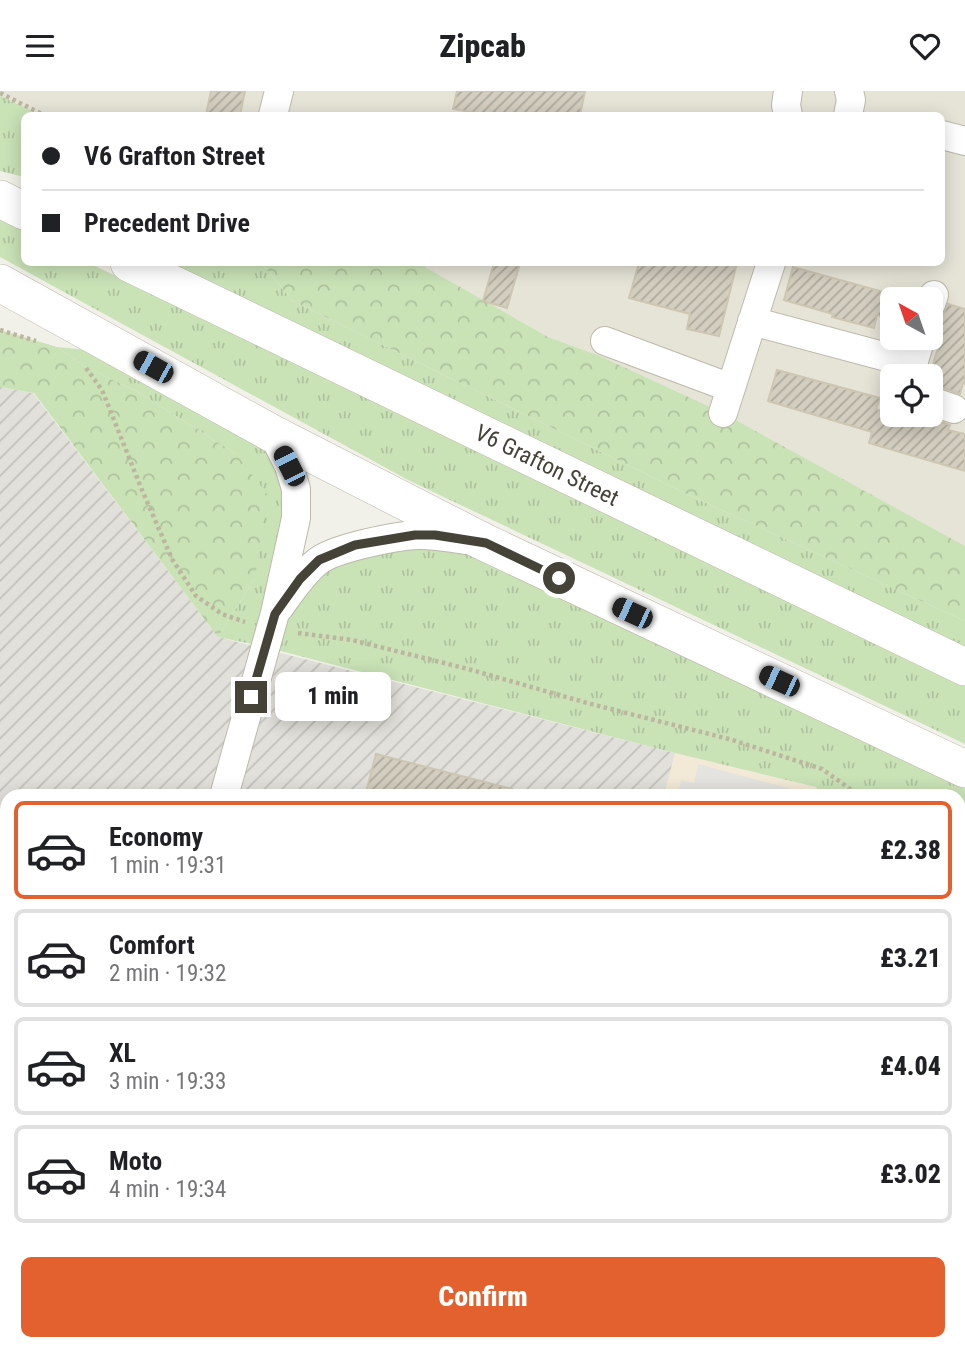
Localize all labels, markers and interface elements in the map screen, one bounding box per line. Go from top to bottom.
icon: menu [21,27,59,65]
text: Zipcab [439,27,526,65]
icon: heart [906,27,944,65]
text: V6 Grafton Street [84,141,265,171]
text: Precedent Drive [84,208,250,238]
north arrow [880,287,943,350]
map controls [880,287,943,427]
car [130,348,177,386]
button: locate [880,364,943,427]
street label: V6 Grafton Street [471,419,623,512]
car [271,443,308,489]
route start [543,562,575,594]
car [609,595,656,631]
car [756,663,803,699]
callout: 1 min [276,673,391,721]
route end [235,681,267,713]
text: 1 min [307,683,359,710]
icon: car [25,819,88,882]
text: Economy [109,822,203,852]
text: £2.38 [880,835,941,865]
text: 1 min · 19:31 [109,852,226,879]
icon: car [25,927,88,990]
text: Comfort [109,930,195,960]
text: £3.21 [880,943,941,973]
text: 2 min · 19:32 [109,960,226,987]
icon: car [25,1035,88,1098]
text: XL [109,1038,136,1068]
text: £4.04 [880,1051,941,1081]
text: 3 min · 19:33 [109,1068,226,1095]
icon: car [25,1143,88,1206]
text: Moto [109,1146,162,1176]
text: £3.02 [880,1159,941,1189]
text: 4 min · 19:34 [109,1176,226,1203]
button: Confirm [21,1257,945,1337]

